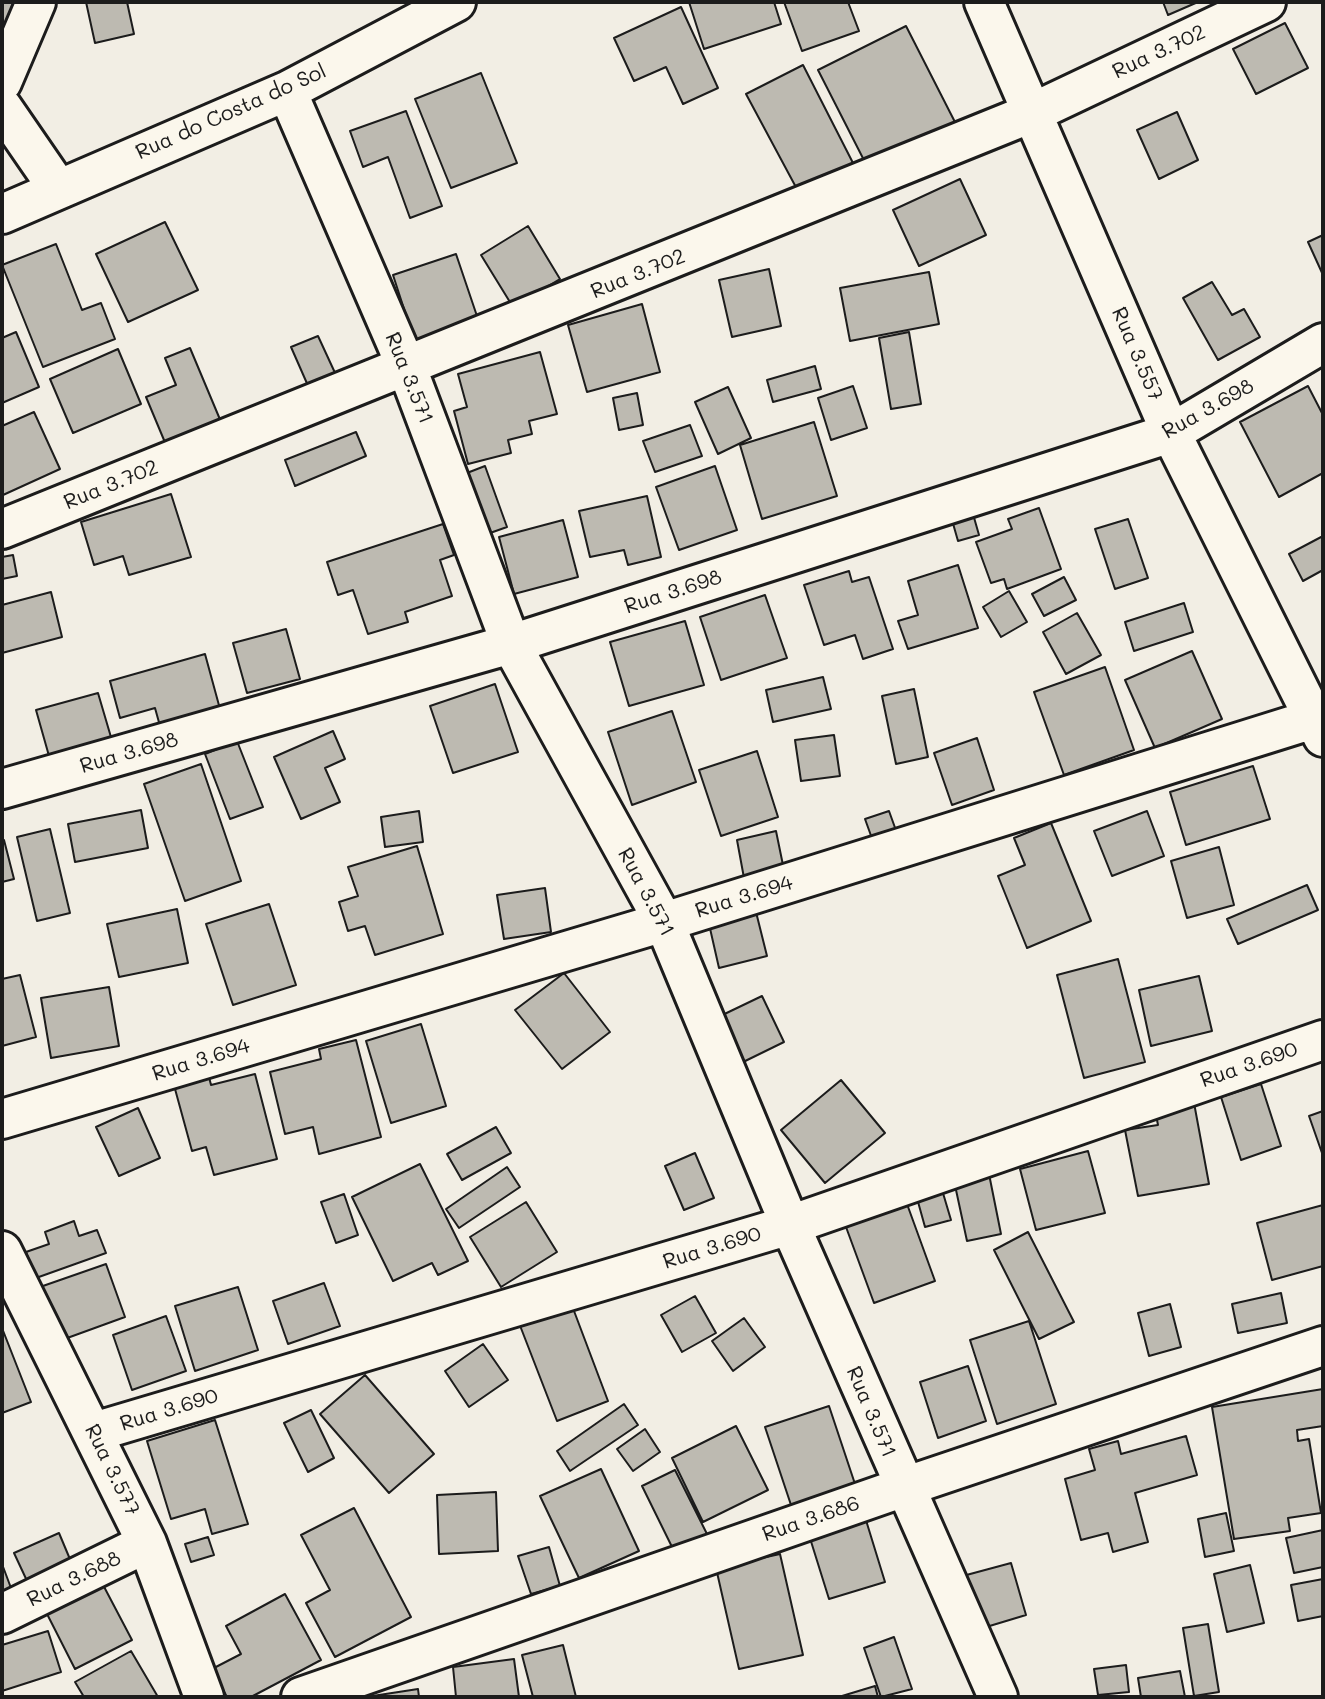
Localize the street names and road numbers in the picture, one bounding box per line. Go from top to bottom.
street label: Rua 3.702 [1109,20,1209,84]
street label: Rua do Costa do Sol [132,59,330,165]
street label: Rua 3.702 [587,244,689,304]
street label: Rua 3.557 [1106,303,1168,405]
street label: Rua 3.571 [379,329,439,427]
street label: Rua 3.698 [1158,373,1258,445]
street label: Rua 3.702 [60,455,162,515]
street label: Rua 3.698 [621,564,725,620]
street label: Rua 3.698 [77,727,181,779]
street label: Rua 3.571 [612,843,680,941]
street label: Rua 3.694 [692,870,796,924]
street label: Rua 3.694 [149,1033,253,1087]
street label: Rua 3.690 [1197,1037,1301,1093]
street label: Rua 3.690 [660,1221,764,1275]
street label: Rua 3.571 [841,1363,901,1461]
street label: Rua 3.690 [117,1383,221,1437]
street label: Rua 3.577 [79,1420,145,1520]
street label: Rua 3.686 [759,1491,863,1547]
street label: Rua 3.688 [23,1545,125,1613]

